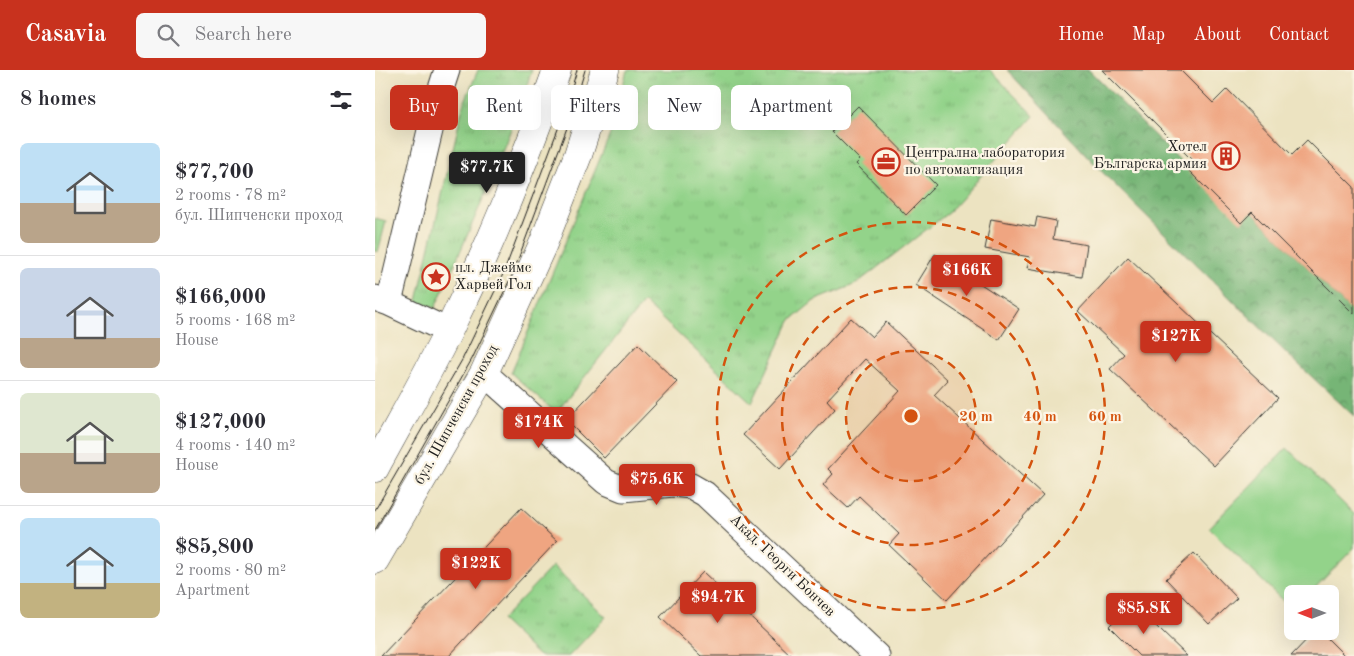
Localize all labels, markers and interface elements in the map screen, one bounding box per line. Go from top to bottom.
search box [136,13,486,58]
icon: search [154,21,182,49]
text: Casavia [25,23,106,47]
text: Search here [194,26,292,45]
text: Home [1058,26,1104,44]
text: Map [1132,26,1165,44]
text: About [1193,26,1241,44]
text: Contact [1269,26,1329,44]
chip: Buy [390,85,458,130]
chip: Rent [468,85,541,130]
chip: Filters [551,85,638,130]
chip: New [648,85,721,130]
chip: Apartment [731,85,851,130]
icon: filters [327,86,355,114]
text: 8 homes [20,89,96,110]
place label: Хотел Българска армия [1093,140,1207,172]
building icon: Хотел Българска армия [1211,141,1241,171]
place label: Централна лаборатория по автоматизация [905,146,1065,178]
office icon: Централна лаборатория по автоматизация [871,147,901,177]
pin: $77.7K [446,152,528,194]
text: $77.7K [460,160,514,176]
text: $77,700 [175,162,254,183]
icon: home [60,163,120,223]
text: 2 rooms · 78 m² [175,188,286,204]
text: бул. Шипченски проход [175,208,343,224]
pin: $166K [932,254,1002,297]
place label: пл. Джеймс Харвей Гол [455,261,532,293]
place icon: пл. Джеймс Харвей Гол [421,262,451,292]
text: $166K [942,263,992,279]
text: $166,000 [175,287,266,308]
icon: home [60,288,120,348]
text: 5 rooms · 168 m² [175,313,295,329]
pin: $127K [1141,320,1211,363]
text: $127K [1151,329,1201,345]
text: House [175,333,218,349]
street label: бул. Шипченски проход [412,342,502,487]
pin: $174K [504,406,574,449]
centre of rings [902,407,920,425]
text: 20 m [959,410,993,425]
text: 40 m [1023,410,1057,425]
text: 60 m [1088,410,1122,425]
text: $127,000 [175,412,266,433]
icon: home [60,413,120,473]
text: $174K [514,415,564,431]
text: 4 rooms · 140 m² [175,438,295,454]
text: House [175,458,218,474]
pin: $75.6K [616,464,698,506]
text: $75.6K [630,472,684,488]
street label: Акад. Георги Бончев [727,512,837,620]
text: $85,800 [175,537,254,558]
icon: home [60,538,120,598]
pin: $122K [441,548,511,590]
text: $122K [451,556,501,572]
text: 2 rooms · 80 m² [175,563,286,579]
pin: $94.7K [677,582,759,624]
text: Apartment [175,583,250,599]
north arrow [1284,585,1339,640]
map controls [1284,585,1339,640]
text: $94.7K [691,590,745,606]
pin: $85.8K [1103,592,1185,635]
text: $85.8K [1117,601,1171,617]

